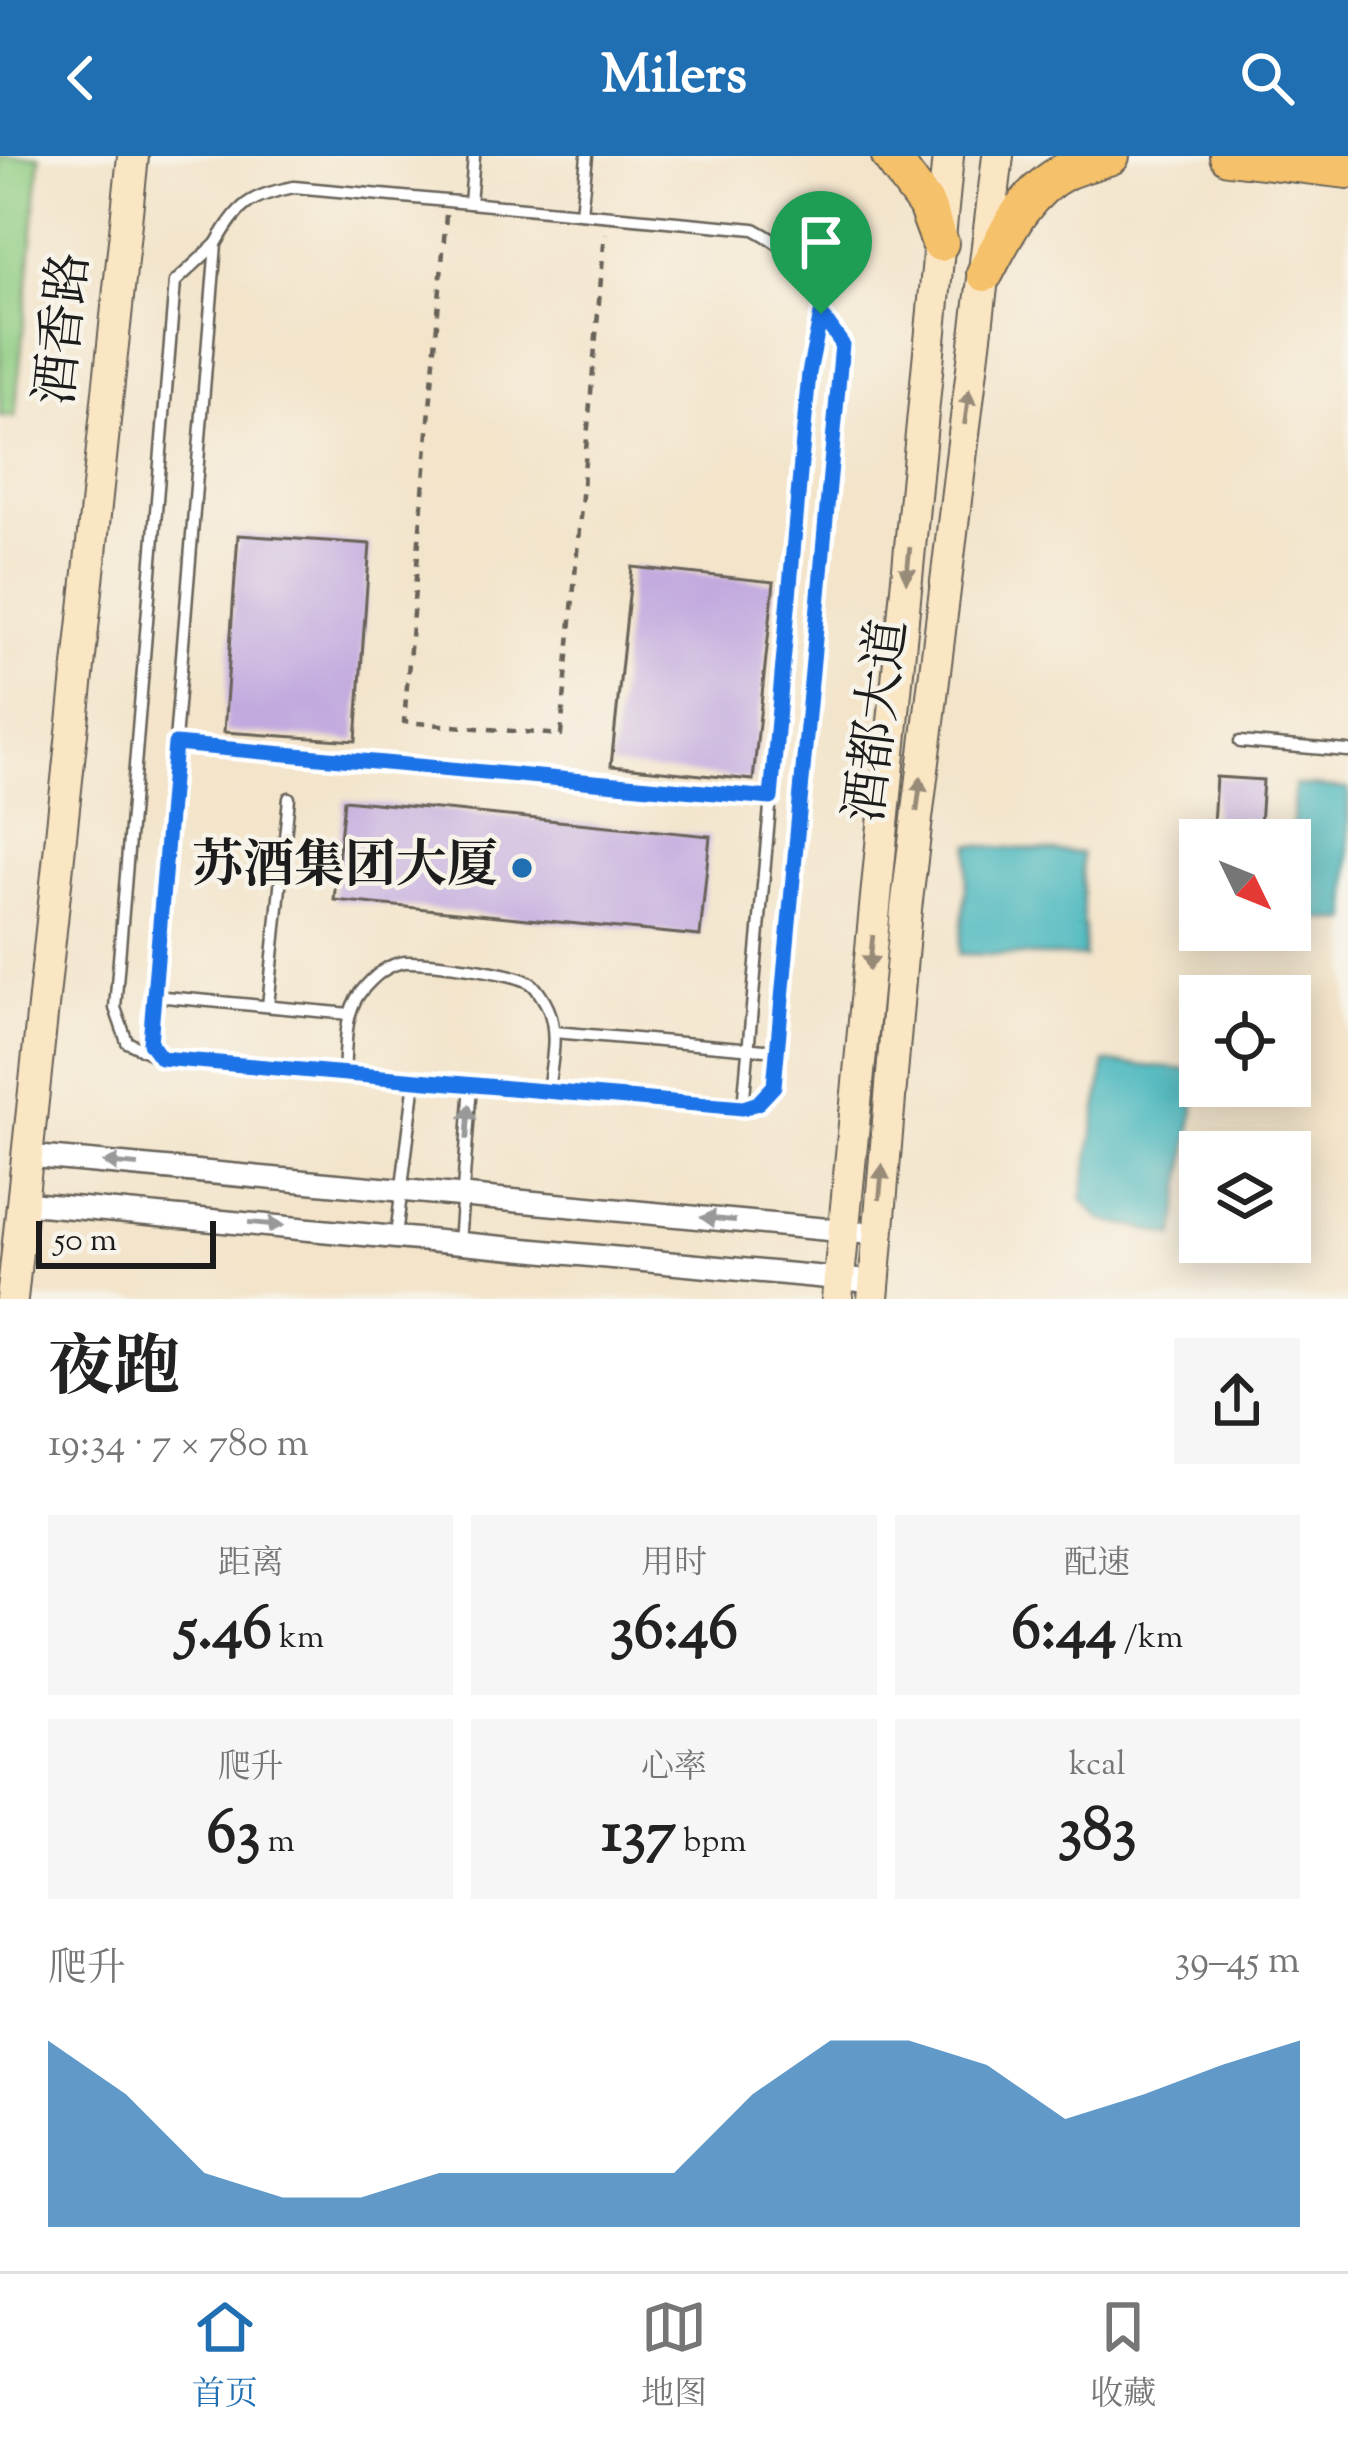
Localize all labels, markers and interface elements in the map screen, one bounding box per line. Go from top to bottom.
text: Milers [601,39,747,117]
icon: back [48,45,114,111]
icon: search [1234,45,1300,111]
pin [770,191,872,314]
icon: arrive [788,209,854,275]
street label: 酒香路 [22,249,110,409]
one-way arrow [958,388,977,425]
one-way arrow [898,547,917,584]
street label: 酒都大道 [831,615,929,827]
one-way arrow [910,775,929,812]
north arrow [1179,819,1311,951]
map controls [1179,819,1311,1263]
place label: 苏酒集团大厦 [192,832,498,905]
marker: 苏酒集团大厦 [509,855,535,881]
one-way arrow [861,935,880,972]
button: locate [1179,975,1311,1107]
one-way arrow [458,1103,477,1140]
button: layers [1179,1131,1311,1263]
one-way arrow [102,1154,139,1173]
one-way arrow [872,1163,891,1200]
one-way arrow [699,1209,737,1228]
scale bar [36,1215,216,1268]
one-way arrow [248,1215,285,1234]
text: 50 m [54,1218,117,1266]
text: 夜跑 [48,1325,180,1420]
button: share [1174,1338,1300,1464]
text: 19:34 · 7 × 780 m [48,1418,309,1474]
text: 距离 [218,1541,284,1589]
text: 用时 [641,1541,707,1589]
text: 配速 [1064,1541,1130,1589]
text: 5.46 [177,1589,272,1676]
text: 36:46 [610,1589,738,1676]
text: 6:44 [1011,1589,1117,1676]
text: km [272,1615,324,1663]
text: /km [1117,1615,1183,1663]
text: kcal [1069,1742,1126,1790]
text: 爬升 [218,1745,284,1793]
text: 心率 [641,1745,707,1793]
text: 383 [1058,1790,1137,1877]
text: 63 [206,1793,261,1880]
text: 137 [601,1793,676,1880]
text: m [261,1819,295,1867]
text: bpm [676,1819,747,1867]
text: 39–45 m [1174,1935,1300,1991]
text: 爬升 [48,1943,126,1999]
tab: 首页 [192,2294,258,2420]
tab: 地图 [641,2294,707,2420]
tab: 收藏 [1090,2294,1156,2420]

